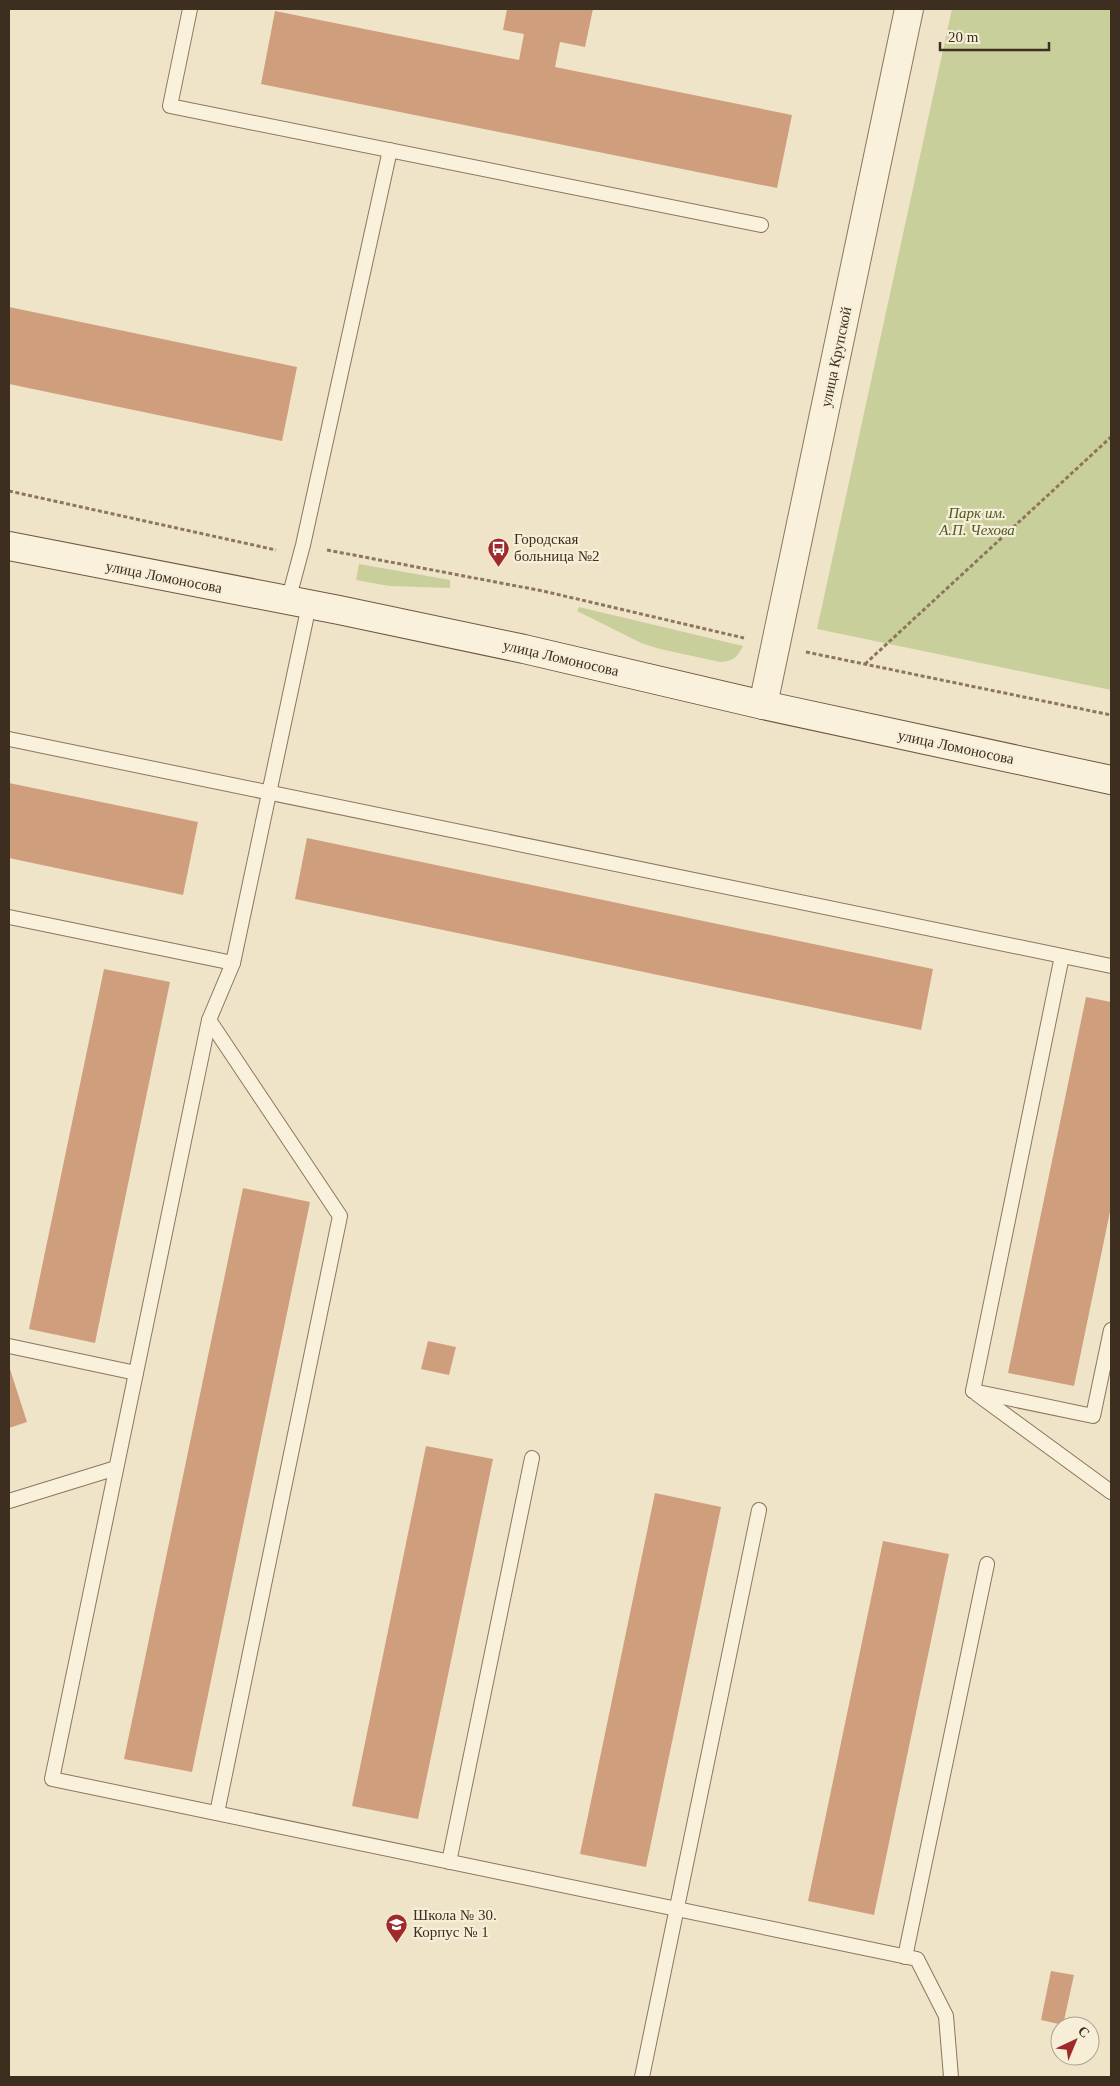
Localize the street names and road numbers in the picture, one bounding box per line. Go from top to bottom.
street label: улица Крупской [818,305,854,409]
street label: улица Ломоносова [104,558,224,596]
street label: улица Ломоносова [502,637,621,679]
street label: улица Ломоносова [896,727,1016,767]

